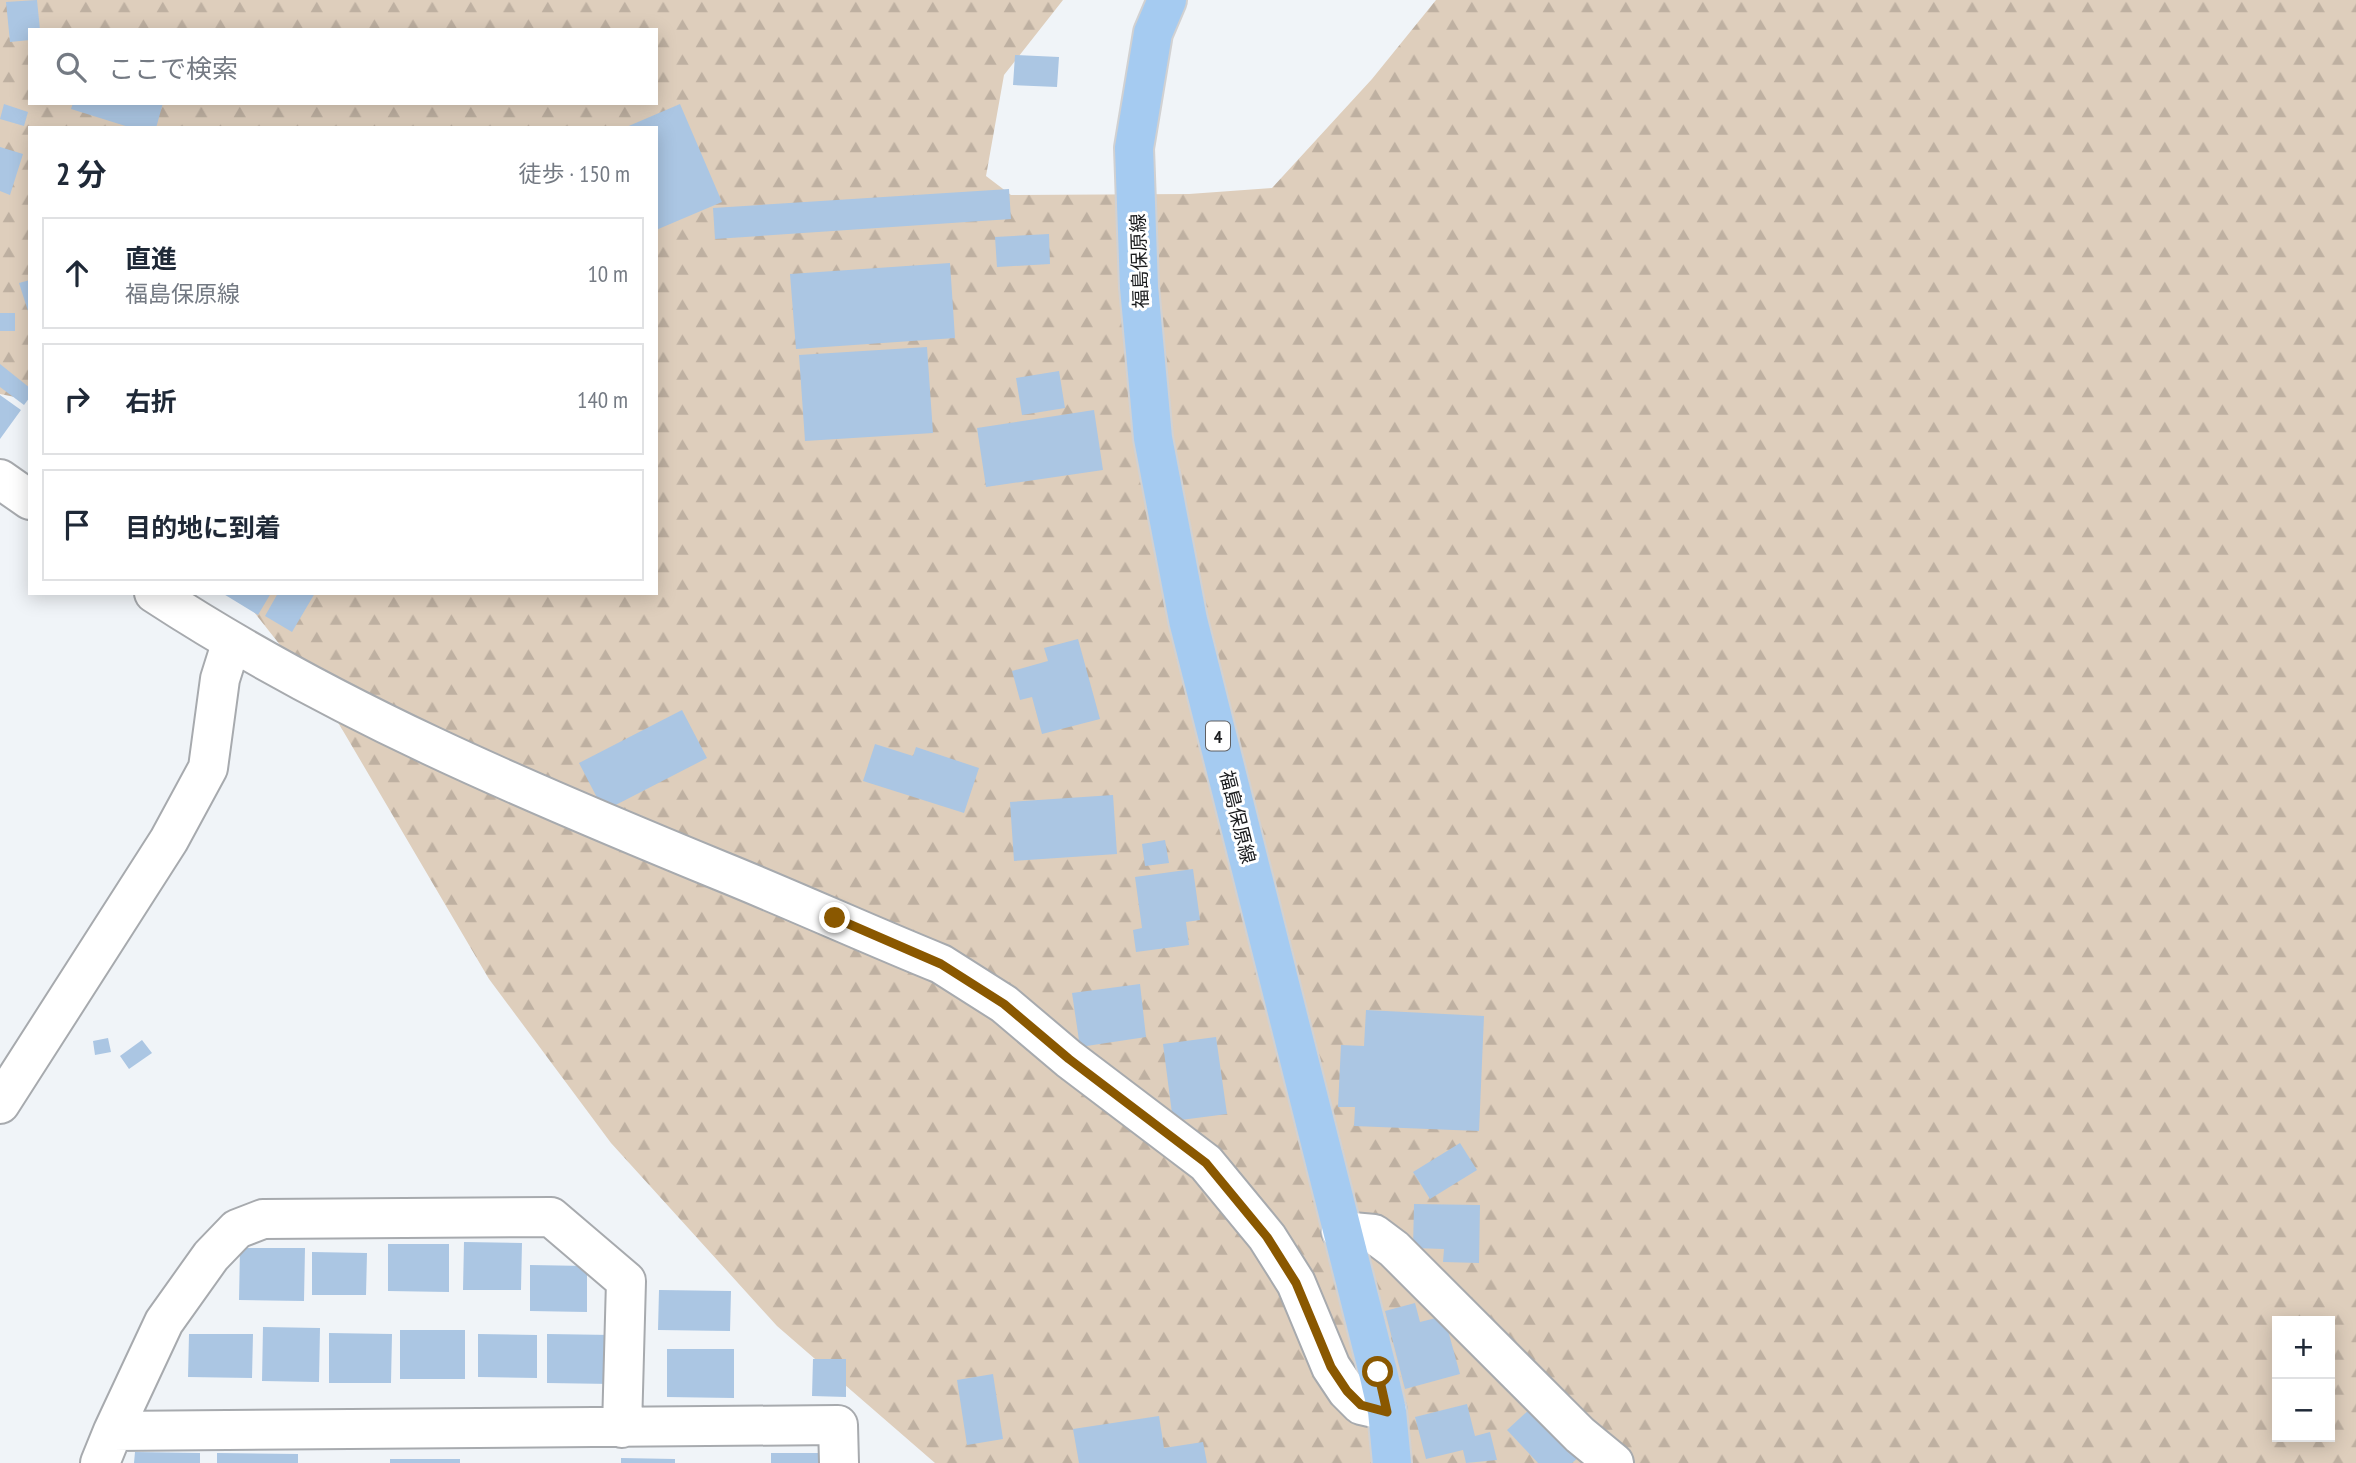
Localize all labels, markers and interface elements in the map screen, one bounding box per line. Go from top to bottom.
search box [28,28,658,105]
icon: search [52,48,90,86]
text: ここで検索 [108,52,238,85]
text: 2 分 [56,154,107,193]
text: 徒歩 · 150 m [518,159,630,188]
street label: 福島保原線 [1125,213,1153,309]
text: 直進 [125,242,177,275]
icon: ahead [58,254,96,292]
text: 10 m [587,259,628,288]
text: 福島保原線 [125,279,240,308]
icon: right [58,380,96,418]
text: 右折 [125,385,177,418]
text: 140 m [577,385,628,414]
icon: arrive [58,506,96,544]
text: 目的地に到着 [125,511,281,544]
road number: 4 [1206,722,1230,750]
street label: 福島保原線 [1215,768,1261,866]
route end [819,902,850,933]
map controls [2272,1316,2335,1442]
button: + [2272,1316,2335,1379]
route start [1362,1356,1393,1387]
button: − [2272,1379,2335,1442]

